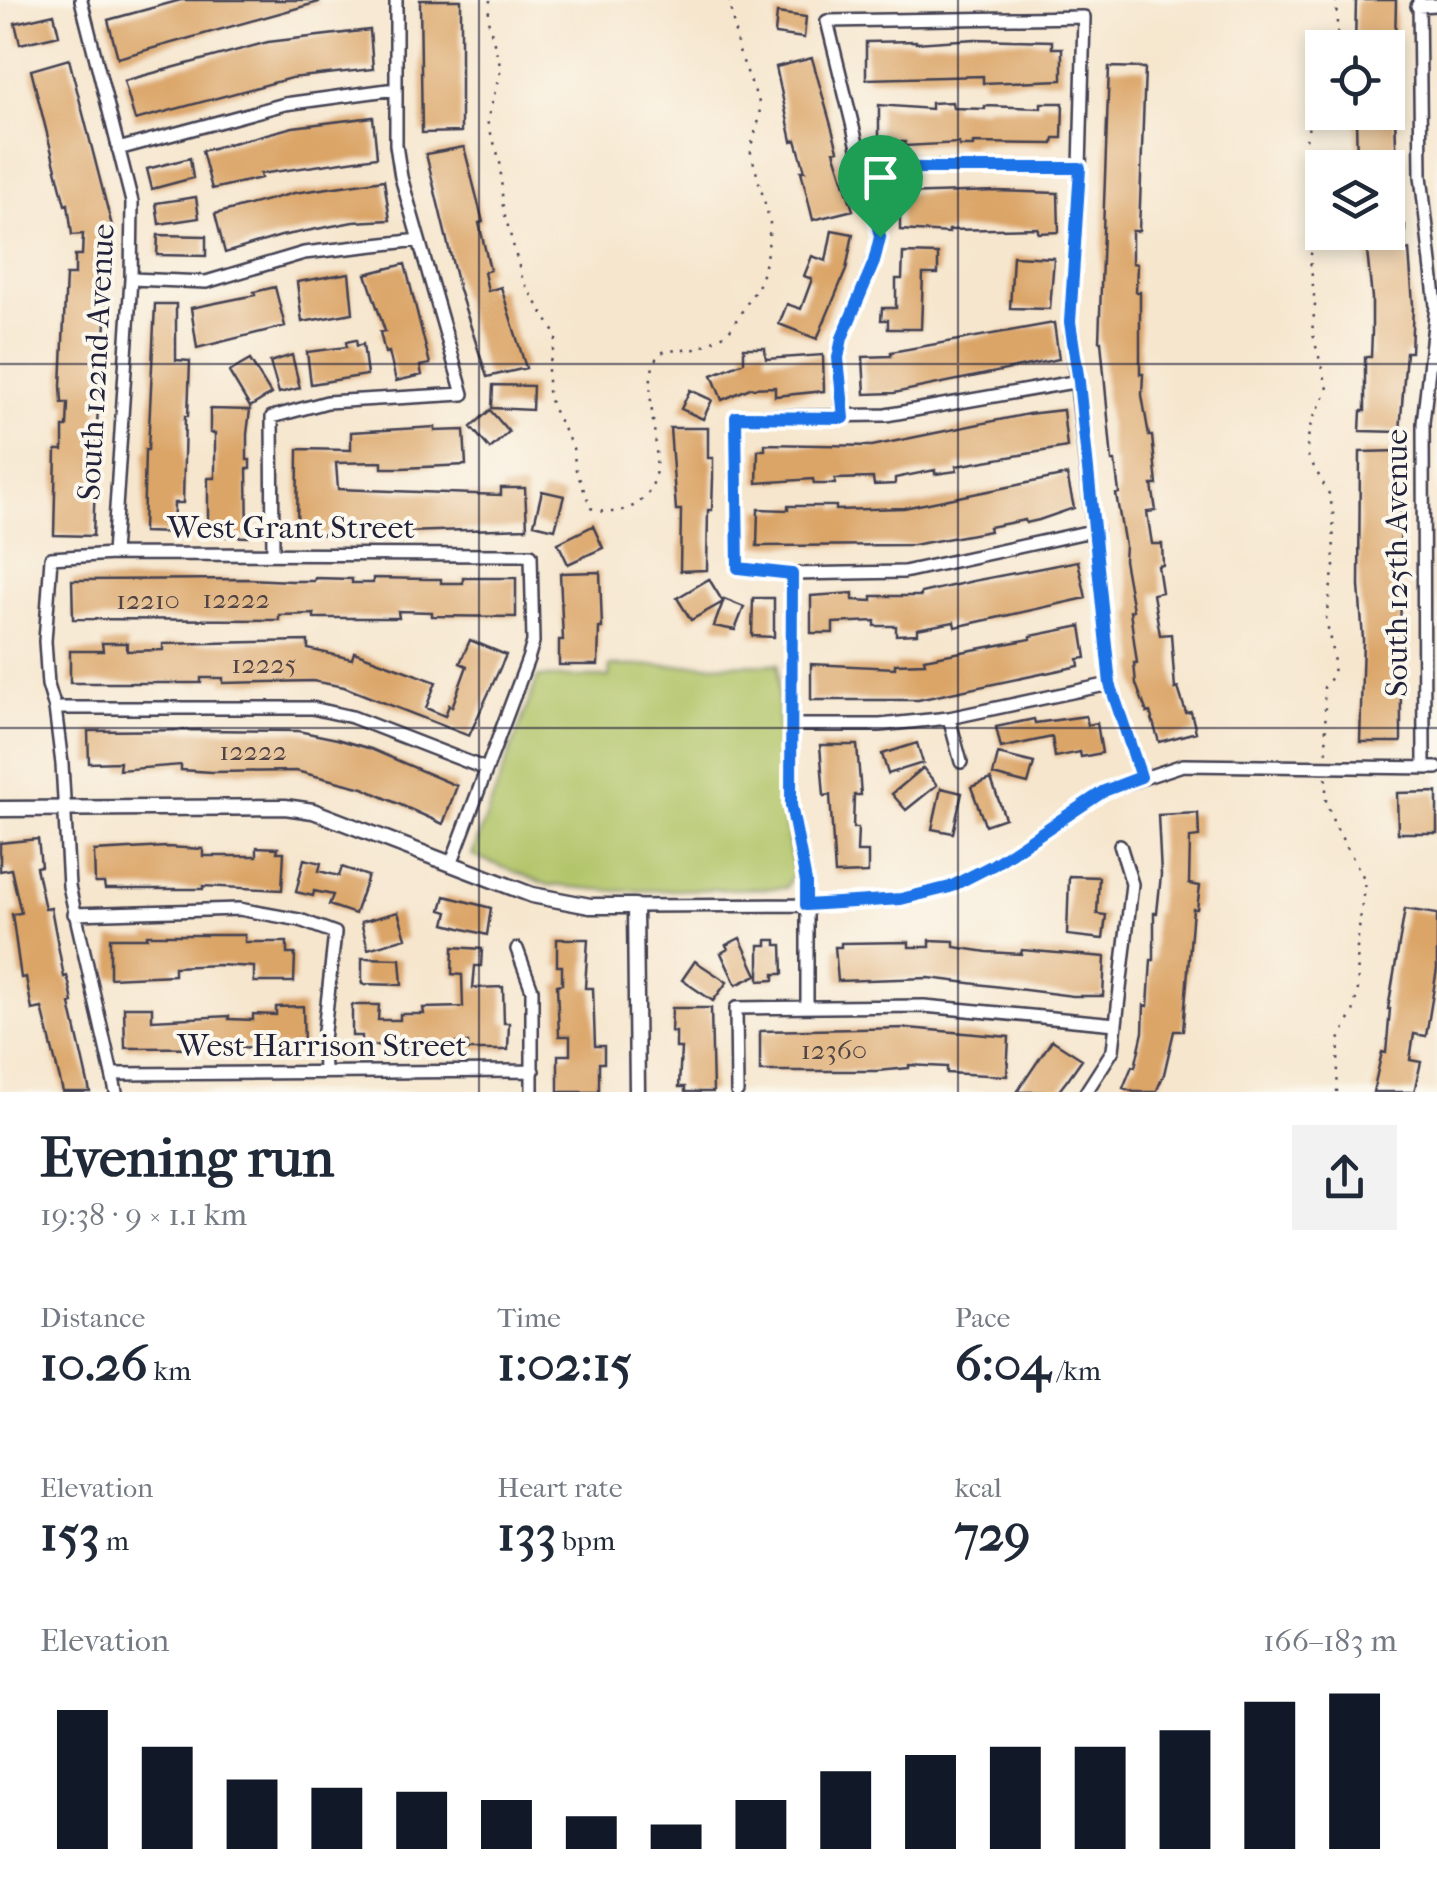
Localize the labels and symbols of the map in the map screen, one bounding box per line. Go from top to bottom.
pin [838,135,923,238]
street label: South 122nd Avenue [70,223,122,501]
street label: South 125th Avenue [1378,429,1415,697]
street label: West Grant Street [166,509,415,546]
house number: 12222 [202,582,270,615]
house number: 12210 [116,583,180,616]
house number: 12225 [231,647,297,680]
house number: 12222 [219,734,287,767]
street label: West Harrison Street [176,1027,467,1064]
house number: 12360 [801,1033,867,1066]

